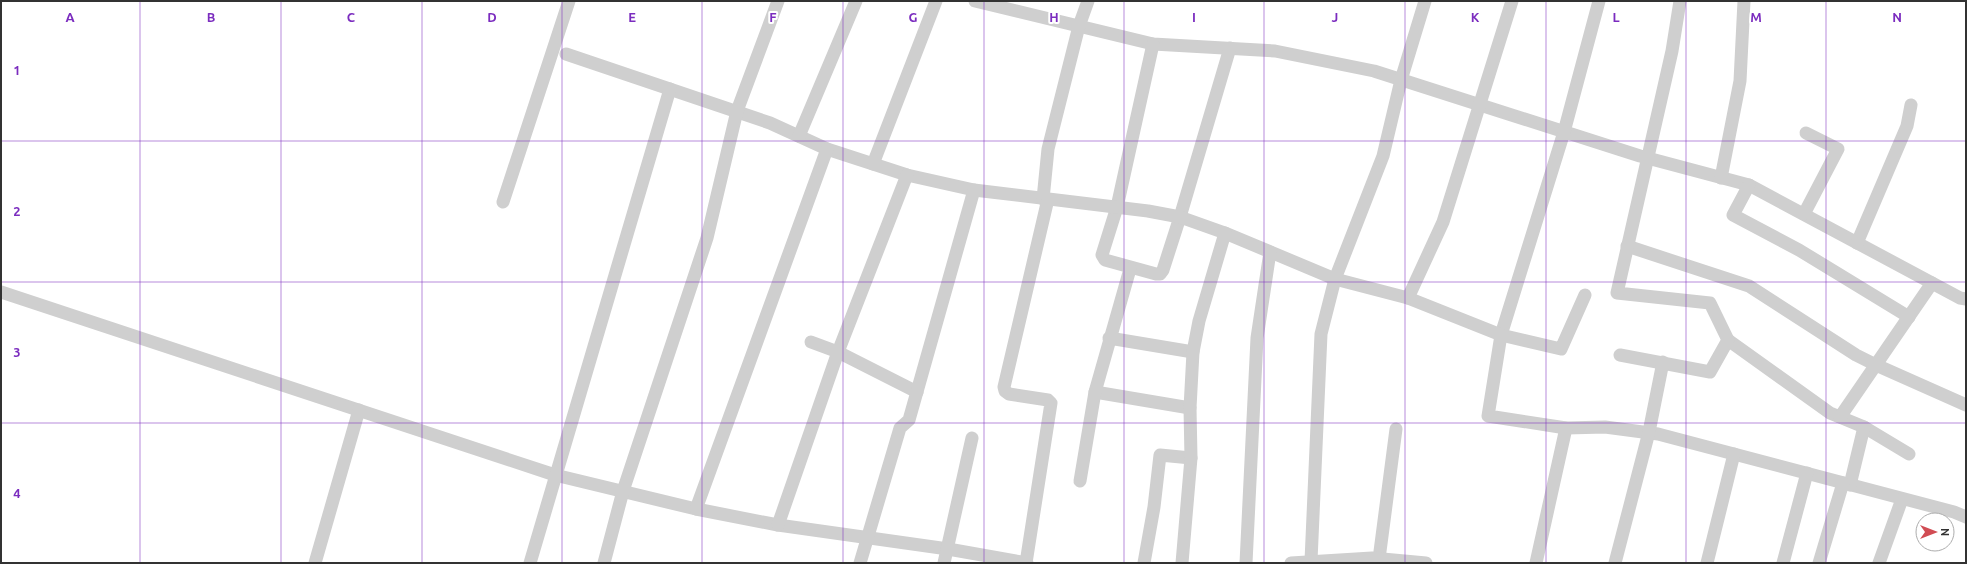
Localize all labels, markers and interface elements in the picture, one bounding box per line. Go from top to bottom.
text: A [65,10,75,24]
text: B [207,10,216,24]
text: C [347,10,356,24]
text: D [487,10,497,24]
text: E [628,10,636,24]
text: F [769,10,777,24]
text: G [909,10,918,24]
text: H [1049,10,1059,24]
text: I [1192,10,1196,24]
text: J [1332,10,1338,24]
text: K [1471,10,1480,24]
text: L [1612,10,1620,24]
text: M [1750,10,1762,24]
text: N [1892,10,1902,24]
text: 1 [13,63,21,77]
text: 2 [13,204,21,218]
text: 3 [13,345,21,359]
text: 4 [13,486,21,500]
north arrow [1915,512,1955,552]
text: N [1939,528,1951,536]

